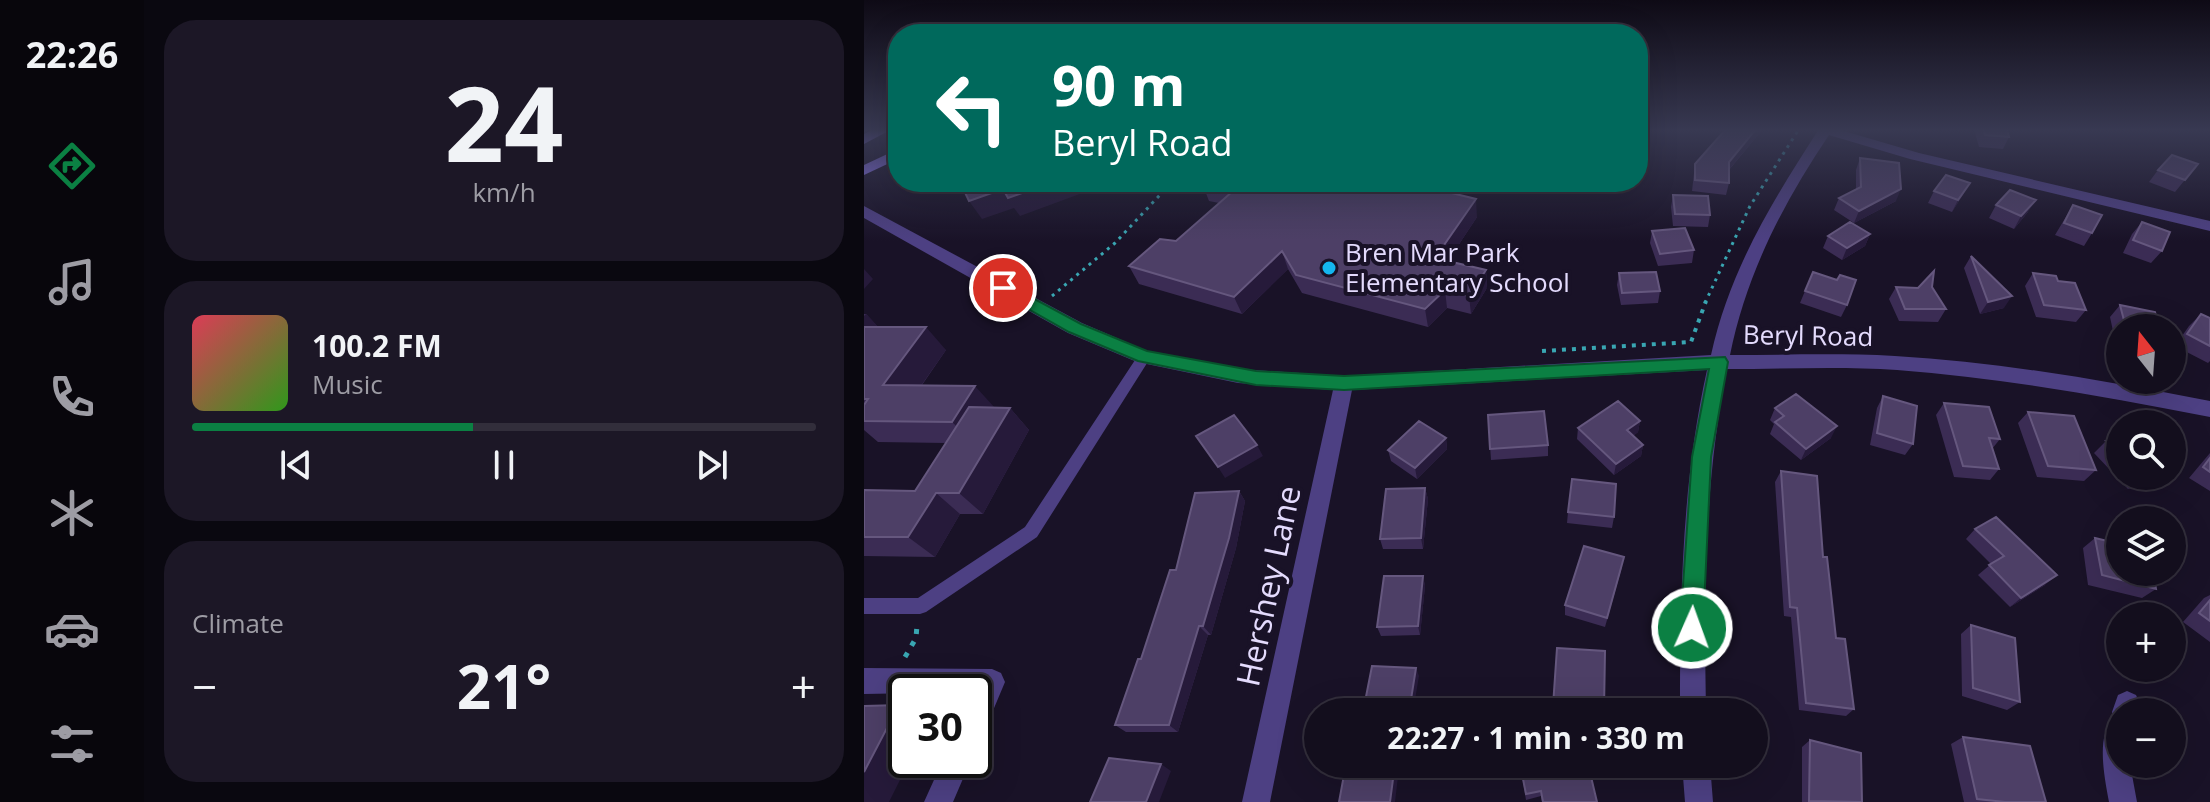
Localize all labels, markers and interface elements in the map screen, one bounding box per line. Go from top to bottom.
text: 22:26 [26,30,118,79]
text: 90 m [1052,46,1186,122]
text: 24 [445,51,563,192]
icon: left [920,56,1024,160]
text: Beryl Road [1052,118,1233,167]
icon: directions [44,138,100,194]
text: km/h [472,174,536,210]
place label: Bren Mar Park Elementary School [1345,234,1570,300]
icon: music [44,254,100,310]
pin [969,254,1037,322]
marker: Bren Mar Park Elementary School [1320,259,1338,277]
icon: arrive [981,266,1025,310]
north arrow [2106,314,2186,394]
map controls [2106,314,2186,778]
street label: Beryl Road [1743,316,1874,354]
text: 100.2 FM [312,325,442,366]
text: Music [312,366,383,402]
icon: phone [44,369,100,425]
button: search [2106,410,2186,490]
icon: previous [274,443,318,487]
icon: pause [482,443,526,487]
icon: next [690,443,734,487]
street label: Hershey Lane [1225,481,1310,690]
icon: climate [44,485,100,541]
button: layers [2106,506,2186,586]
position arrow [1650,586,1734,670]
icon: car [44,601,100,657]
button: + [2106,602,2186,682]
text: Climate [192,605,284,641]
text: 21° [457,645,551,727]
text: − [192,656,217,716]
text: + [791,656,816,716]
speed limit sign: 30 [888,674,992,778]
button: − [2106,698,2186,778]
icon: filters [44,716,100,772]
text: 22:27 · 1 min · 330 m [1387,717,1685,758]

